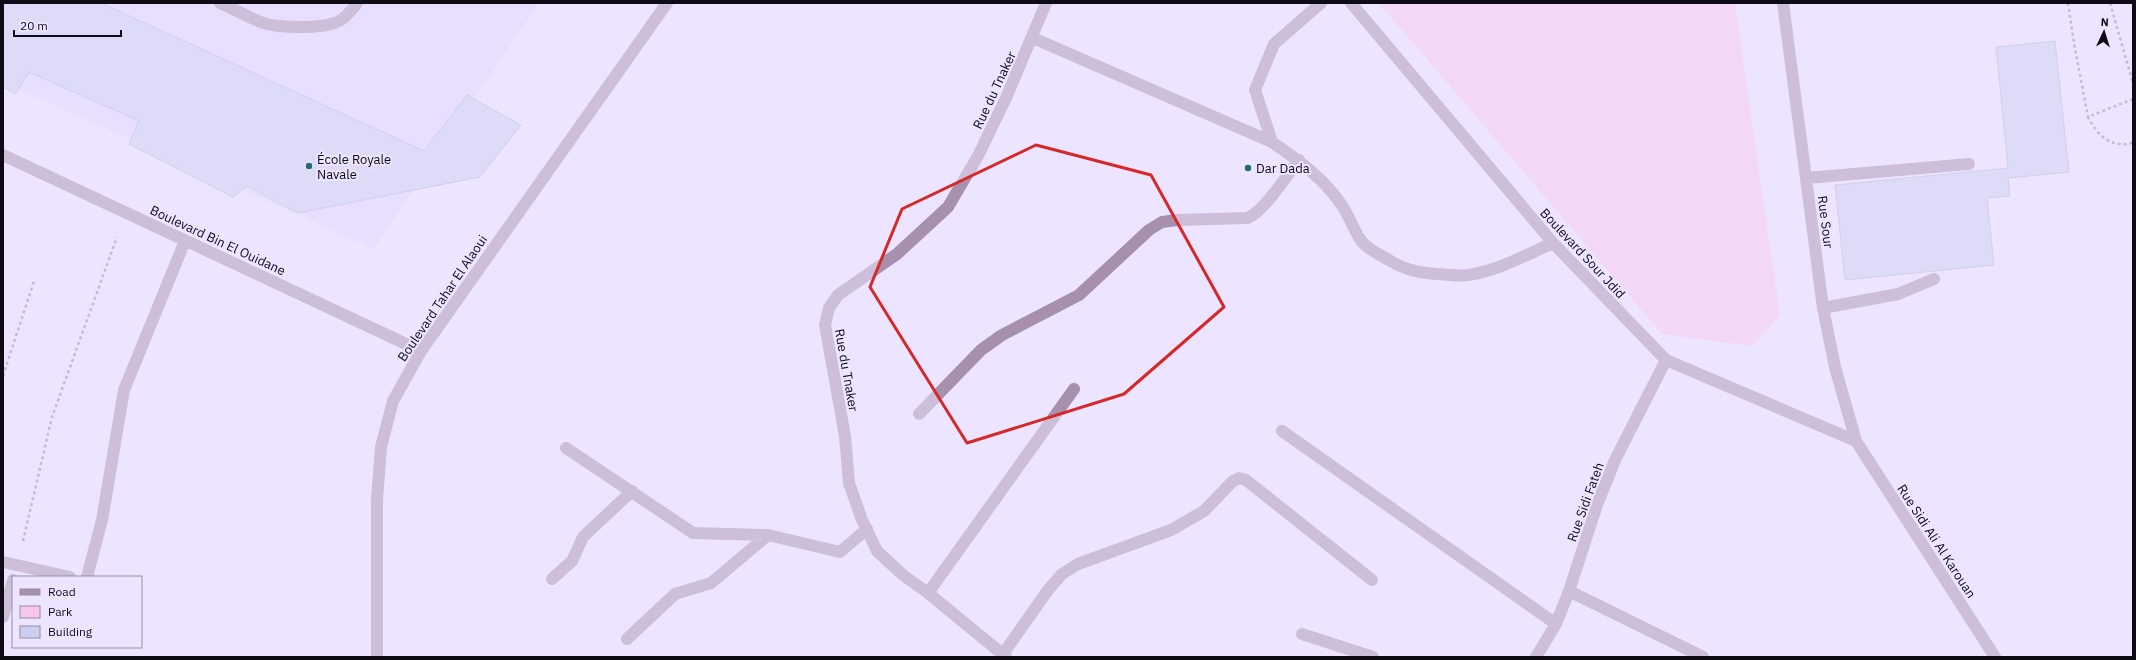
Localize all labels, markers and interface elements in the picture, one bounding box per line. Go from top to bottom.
scale bar [14,12,121,38]
north arrow [2084,12,2124,52]
text: N [2100,15,2109,29]
text: 20 m [20,18,48,33]
street label: Rue du Tnaker [969,49,1020,132]
place label: École Royale Navale [317,151,391,183]
place label: Dar Dada [1256,160,1310,177]
marker: École Royale Navale [304,161,314,171]
marker: Dar Dada [1243,163,1253,173]
street label: Rue Sour [1814,195,1837,250]
street label: Boulevard Bin El Ouidane [147,202,288,279]
street label: Boulevard Sour Jdid [1536,205,1629,302]
street label: Boulevard Tahar El Alaoui [394,232,491,365]
street label: Rue du Tnaker [831,327,862,413]
street label: Rue Sidi Fateh [1563,460,1608,544]
street label: Rue Sidi Ali Al Karouan [1893,481,1980,601]
legend [12,576,142,648]
text: Road [48,584,76,599]
text: Park [48,604,73,619]
text: Building [48,624,93,639]

